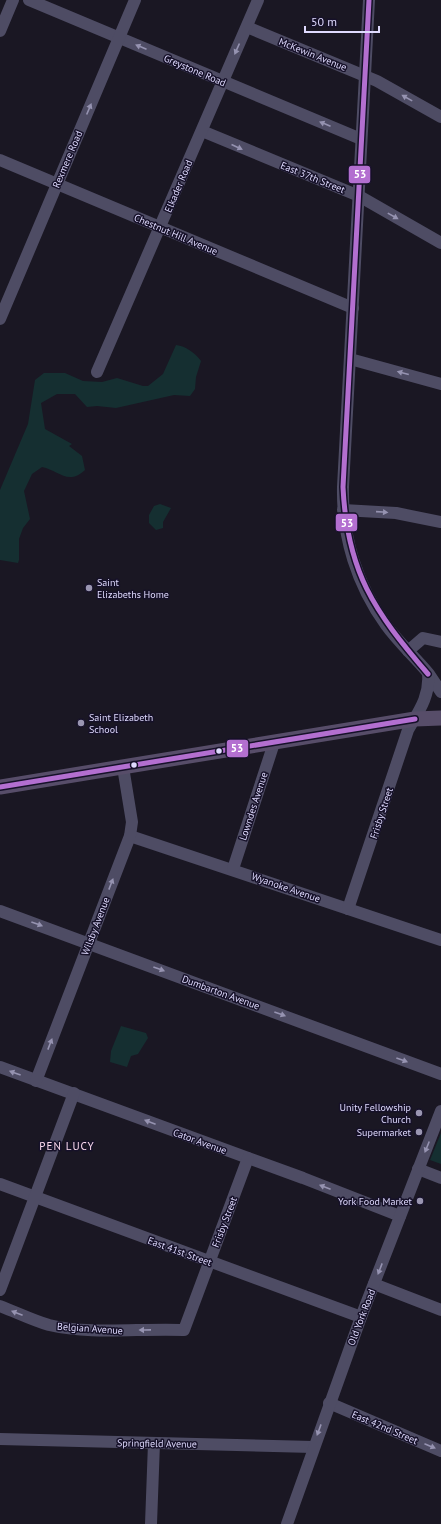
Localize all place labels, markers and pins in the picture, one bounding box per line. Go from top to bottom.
place label: Saint Elizabeths Home [97,576,169,601]
marker: Saint Elizabeths Home [84,583,94,593]
place label: Saint Elizabeth School [89,711,153,736]
marker: Saint Elizabeth School [76,718,86,728]
unlabelled marker [214,746,224,756]
unlabelled marker [129,760,139,770]
place label: Unity Fellowship Church [340,1101,411,1126]
marker: Unity Fellowship Church [414,1108,424,1118]
place label: Supermarket [357,1126,412,1139]
marker: Supermarket [414,1127,424,1137]
place label: York Food Market [338,1195,413,1208]
marker: York Food Market [415,1196,425,1206]

